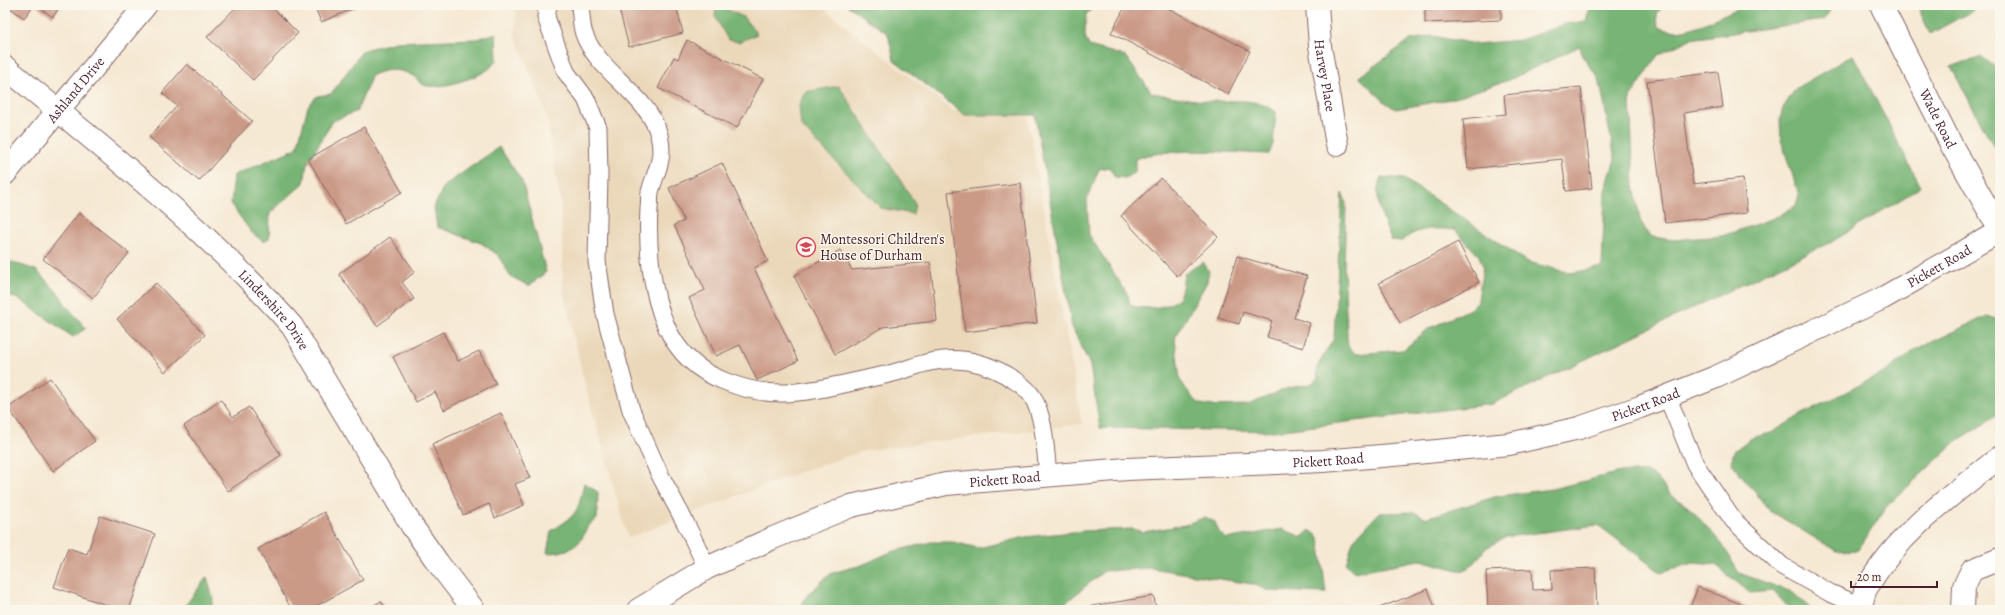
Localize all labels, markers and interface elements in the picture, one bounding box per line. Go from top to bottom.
street label: Harvey Place [1310,39,1340,113]
street label: Ashland Drive [42,53,109,128]
street label: Wade Road [1914,85,1961,152]
place label: Montessori Children's House of Durham [820,230,945,265]
school or university icon: Montessori Children's House of Durham [795,236,817,258]
street label: Pickett Road [1903,240,1976,292]
street label: Lindershire Drive [234,265,313,354]
street label: Pickett Road [1609,383,1683,426]
street label: Pickett Road [1292,448,1365,472]
street label: Pickett Road [968,467,1042,492]
scale bar [1851,563,1937,589]
text: 20 m [1857,569,1881,585]

